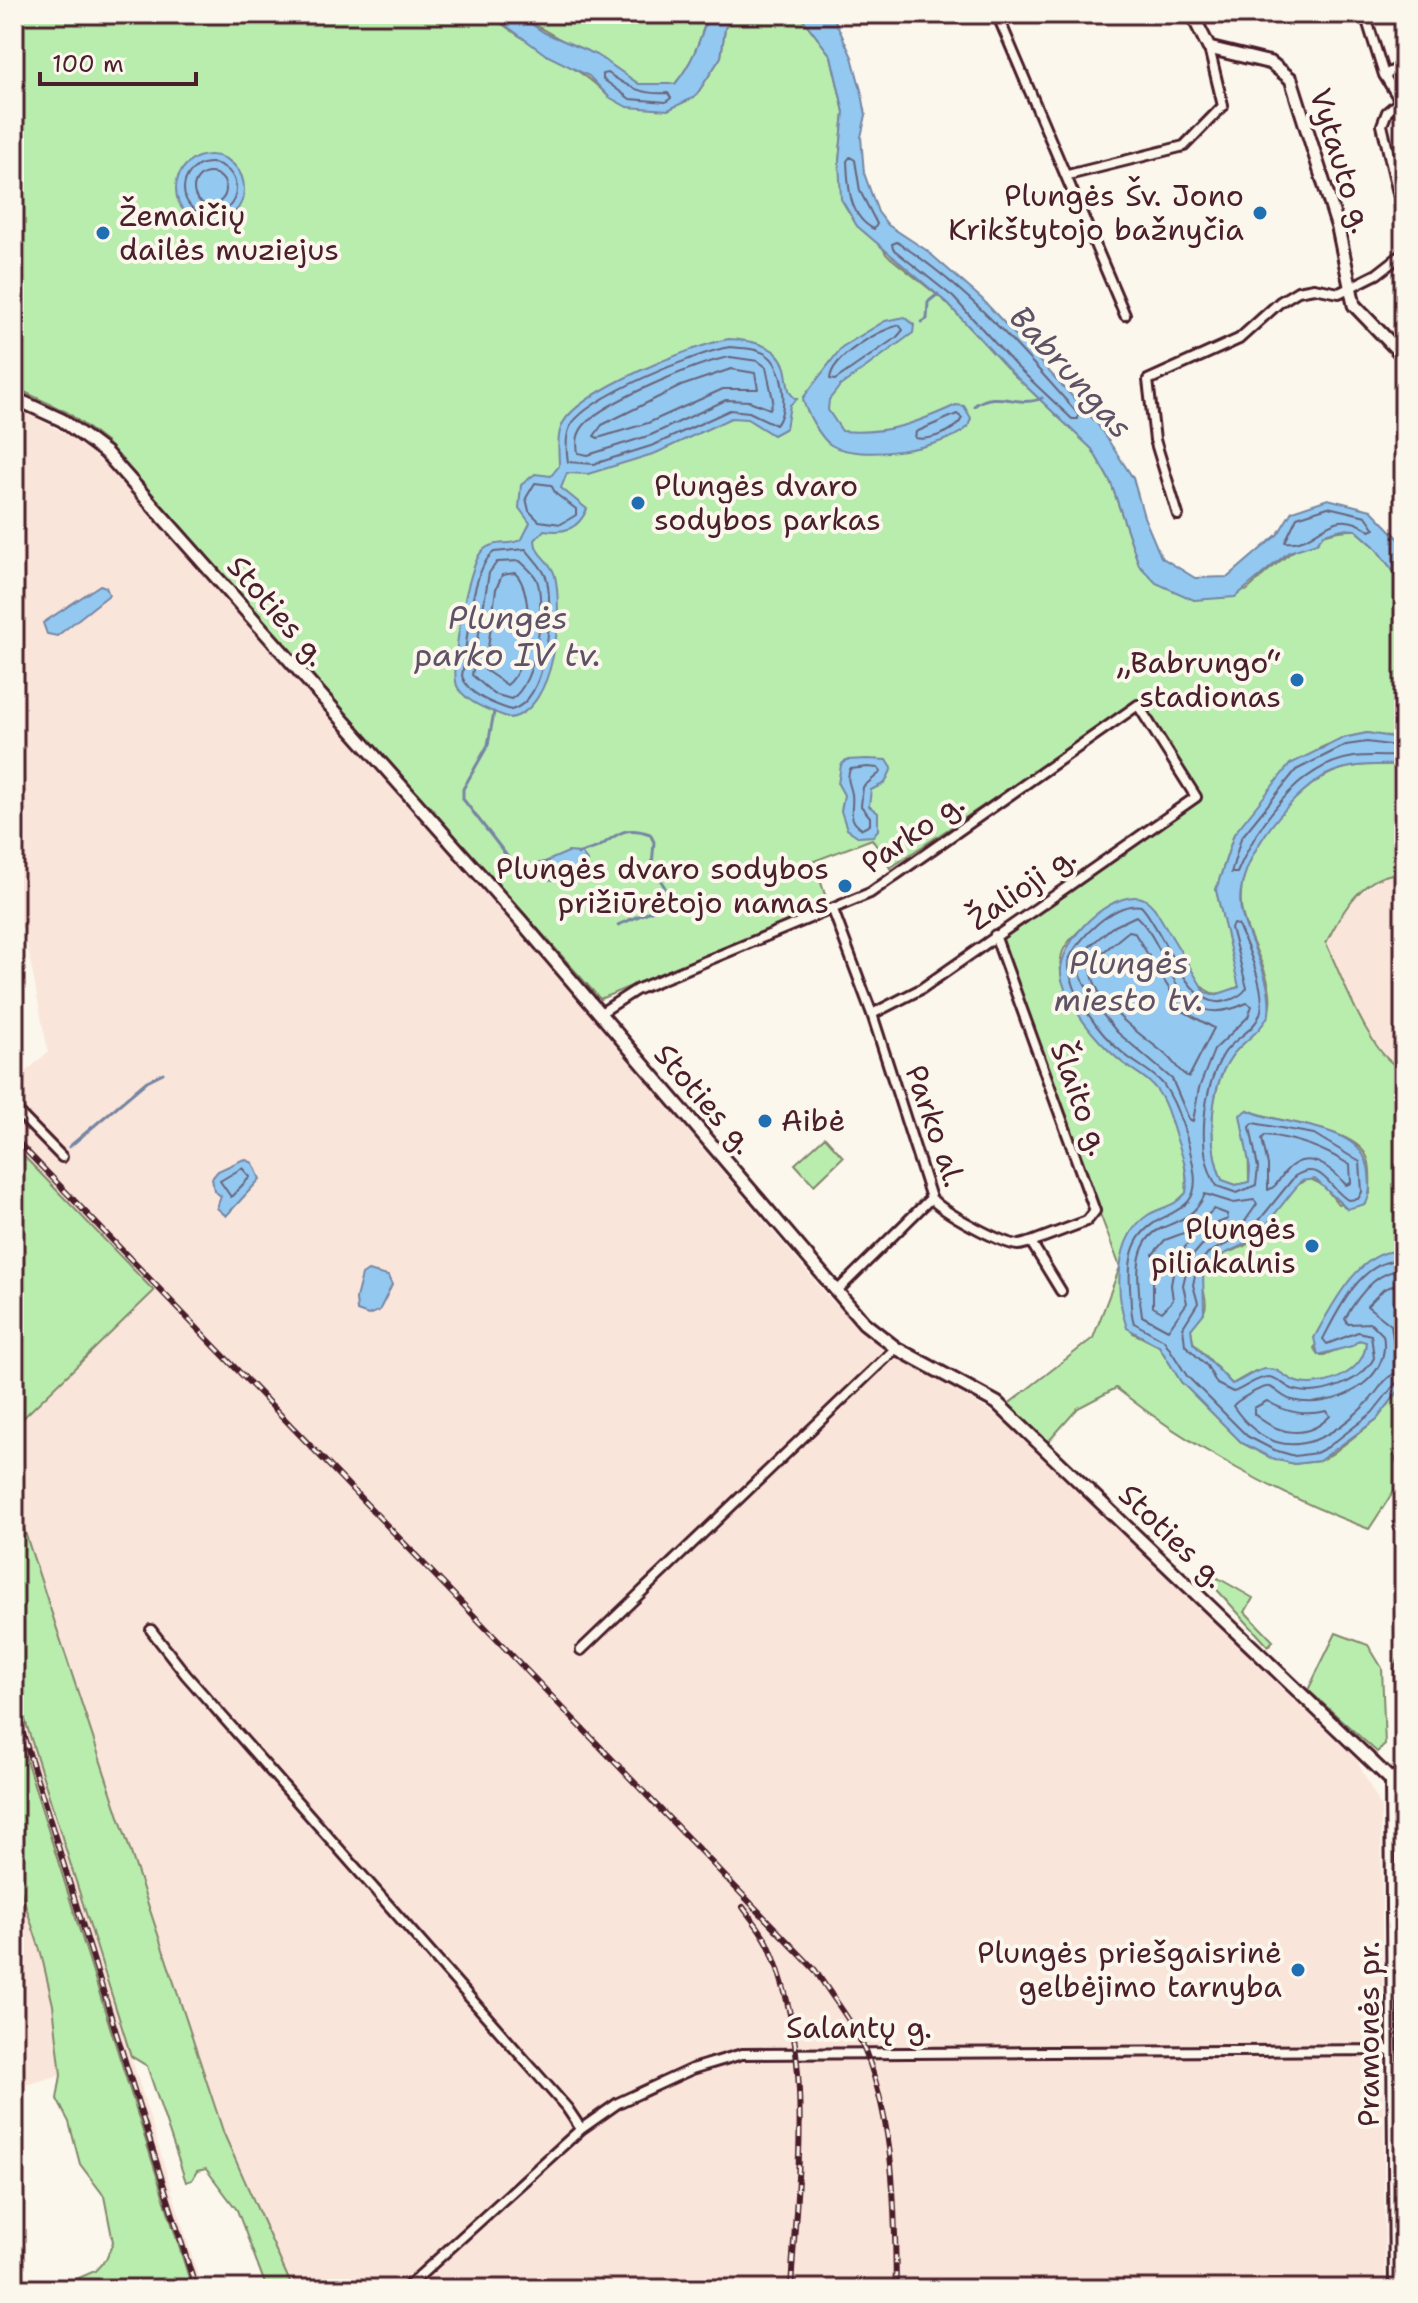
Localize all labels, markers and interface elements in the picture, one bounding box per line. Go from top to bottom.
scale bar [40,36,196,86]
text: 100 m [52,48,124,80]
street label: Vytauto g. [1300,83,1383,238]
place label: Plungės Šv. Jono Krikštytojo bažnyčia [948,175,1244,250]
place label: Žemaičių dailės muziejus [119,195,339,270]
marker: Plungės Šv. Jono Krikštytojo bažnyčia [1251,204,1269,222]
marker: Žemaičių dailės muziejus [94,224,112,242]
water label: Babrungas [1000,296,1143,447]
place label: Plungės dvaro sodybos parkas [654,465,881,540]
marker: Plungės dvaro sodybos parkas [629,494,647,512]
street label: Stoties g. [218,547,337,675]
water label: Plungės parko IV tv. [413,596,602,676]
place label: „Babrungo“ stadionas [1116,642,1281,717]
marker: „Babrungo“ stadionas [1288,671,1306,689]
street label: Parko g. [853,782,972,883]
street label: Žalioji g. [960,836,1084,940]
place label: Plungės dvaro sodybos prižiūrėtojo namas [496,848,829,923]
marker: Plungės dvaro sodybos prižiūrėtojo namas [836,877,854,895]
water label: Plungės miesto tv. [1054,941,1204,1021]
street label: Stoties g. [645,1035,764,1163]
street label: Šlaito g. [1041,1036,1120,1161]
street label: Parko al. [895,1059,975,1192]
place label: Aibė [781,1100,845,1141]
marker: Aibė [756,1112,774,1130]
place label: Plungės piliakalnis [1151,1208,1296,1283]
marker: Plungės piliakalnis [1303,1237,1321,1255]
street label: Stoties g. [1110,1474,1235,1597]
place label: Plungės priešgaisrinė gelbėjimo tarnyba [977,1932,1282,2007]
street label: Pramonės pr. [1348,1941,1389,2127]
marker: Plungės priešgaisrinė gelbėjimo tarnyba [1289,1961,1307,1979]
street label: Salantų g. [786,2007,932,2048]

